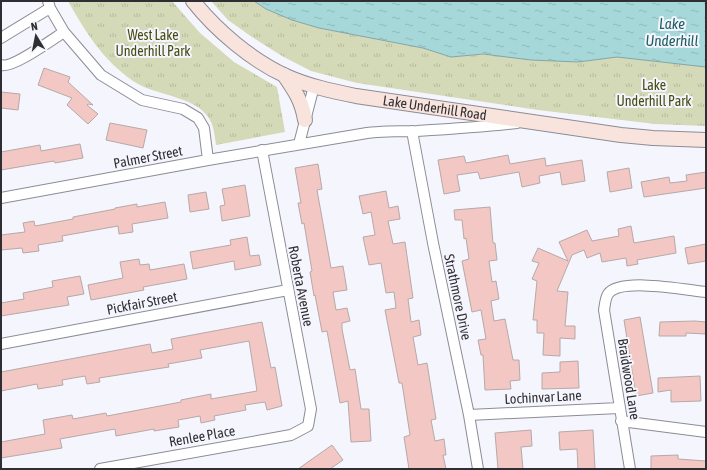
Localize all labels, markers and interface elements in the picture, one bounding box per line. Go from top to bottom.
water label: Lake Underhill [645,15,699,49]
north arrow [16,16,56,56]
text: N [30,20,39,33]
park label: West Lake Underhill Park [116,27,190,59]
park label: Lake Underhill Park [617,77,691,109]
street label: Lake Underhill Road [382,92,488,123]
street label: Palmer Street [112,142,184,172]
street label: Roberta Avenue [285,244,317,328]
street label: Strathmore Drive [441,253,475,341]
street label: Pickfair Street [105,288,179,318]
street label: Braidwood Lane [615,337,643,421]
street label: Lochinvar Lane [504,387,582,407]
street label: Renlee Place [168,422,236,450]

